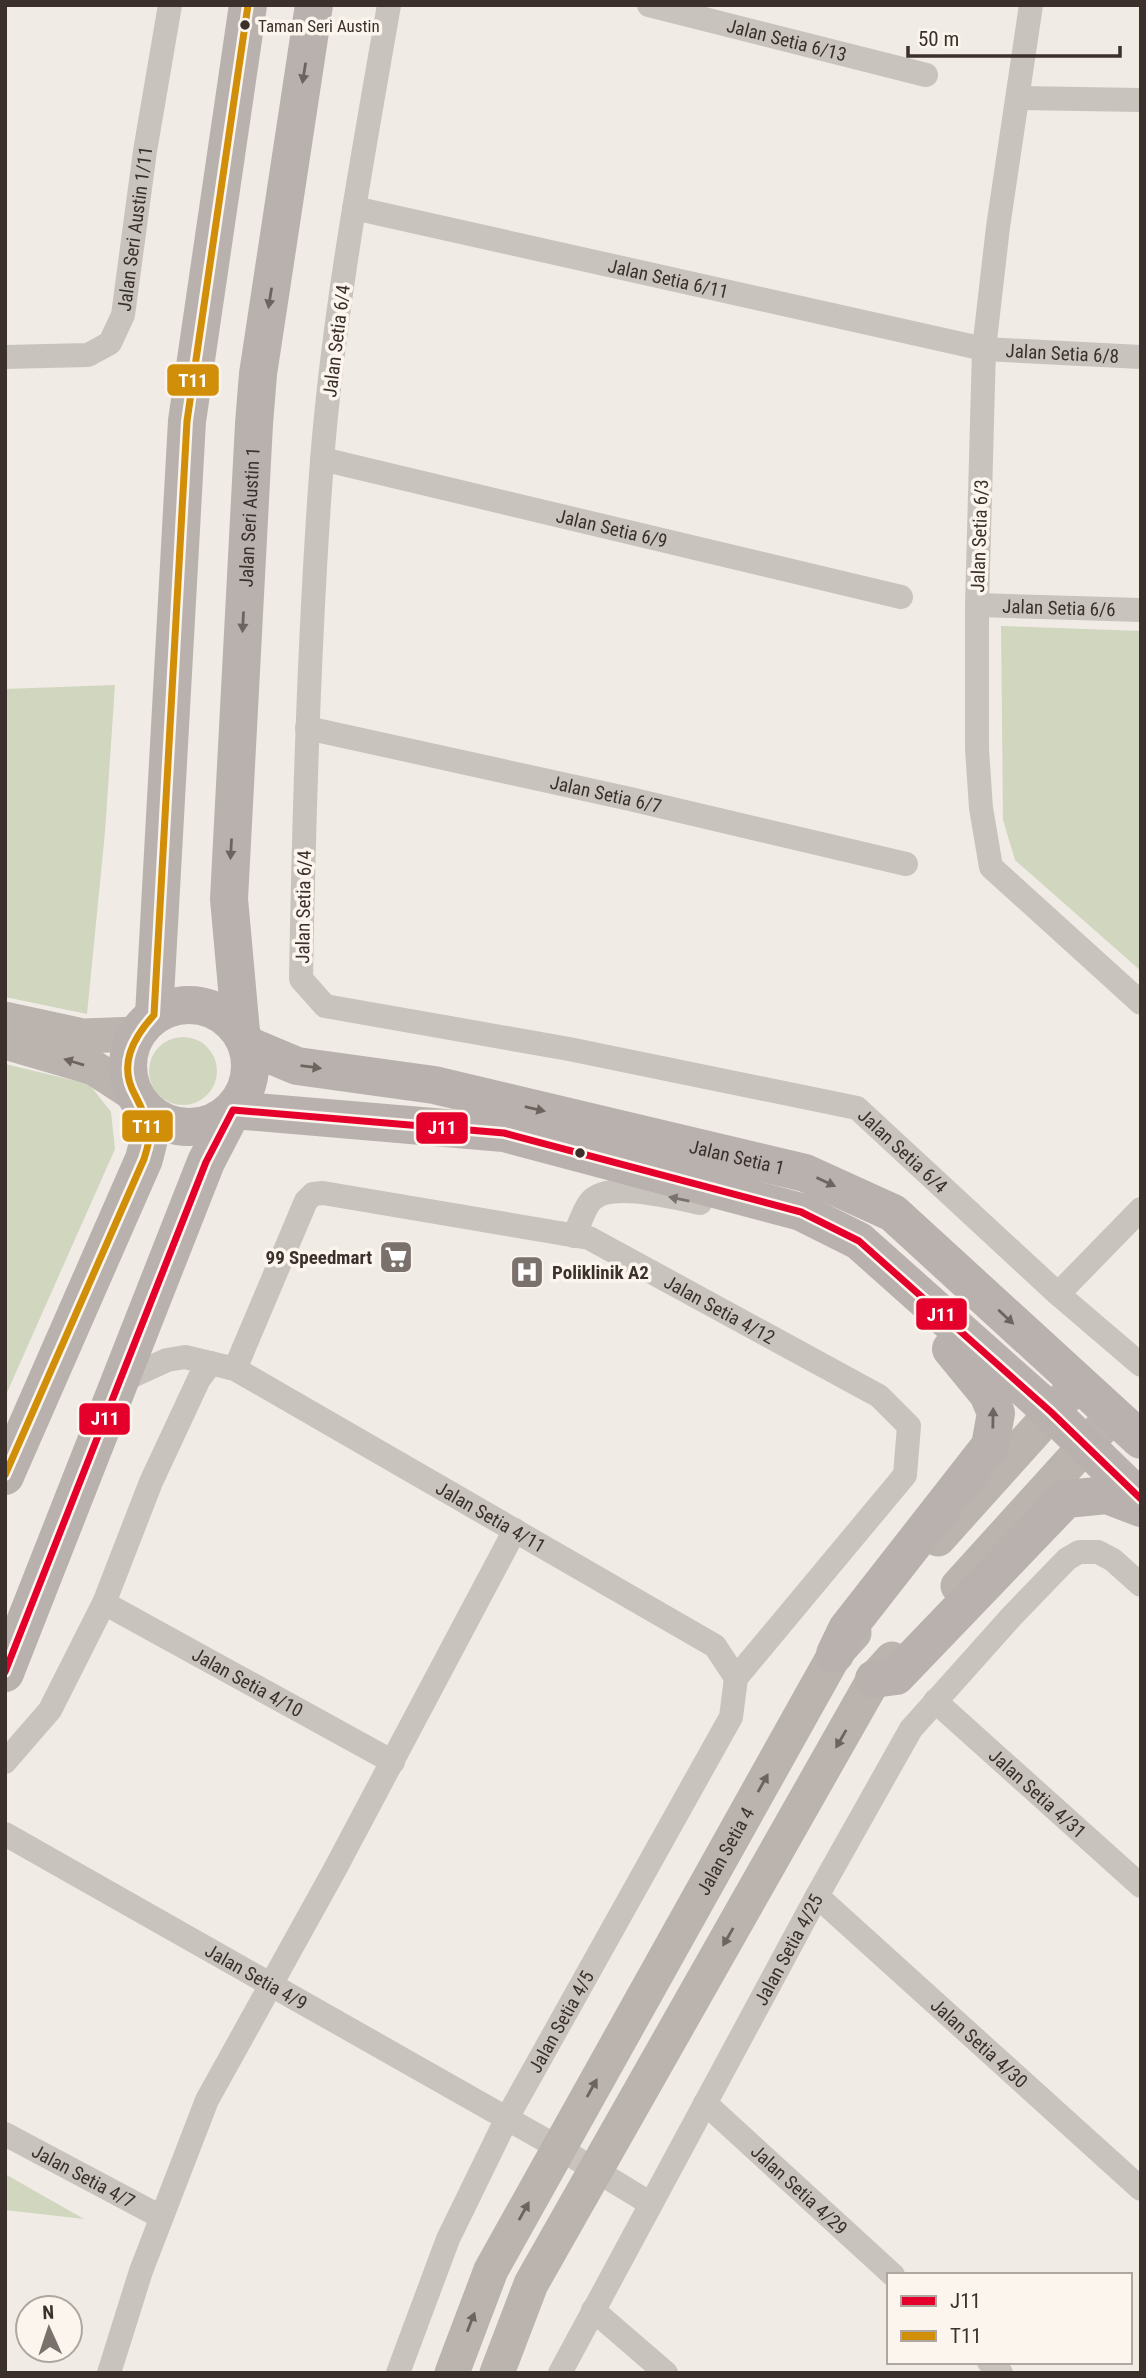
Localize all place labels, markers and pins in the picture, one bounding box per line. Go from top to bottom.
place label: Taman Seri Austin [258,16,380,36]
marker: Taman Seri Austin [238,18,252,32]
unlabelled marker [573,1146,587,1160]
supermarket icon: 99 Speedmart [377,1238,415,1276]
place label: 99 Speedmart [266,1246,372,1269]
hospital icon: Poliklinik A2 [508,1253,546,1291]
place label: Poliklinik A2 [552,1261,649,1284]

